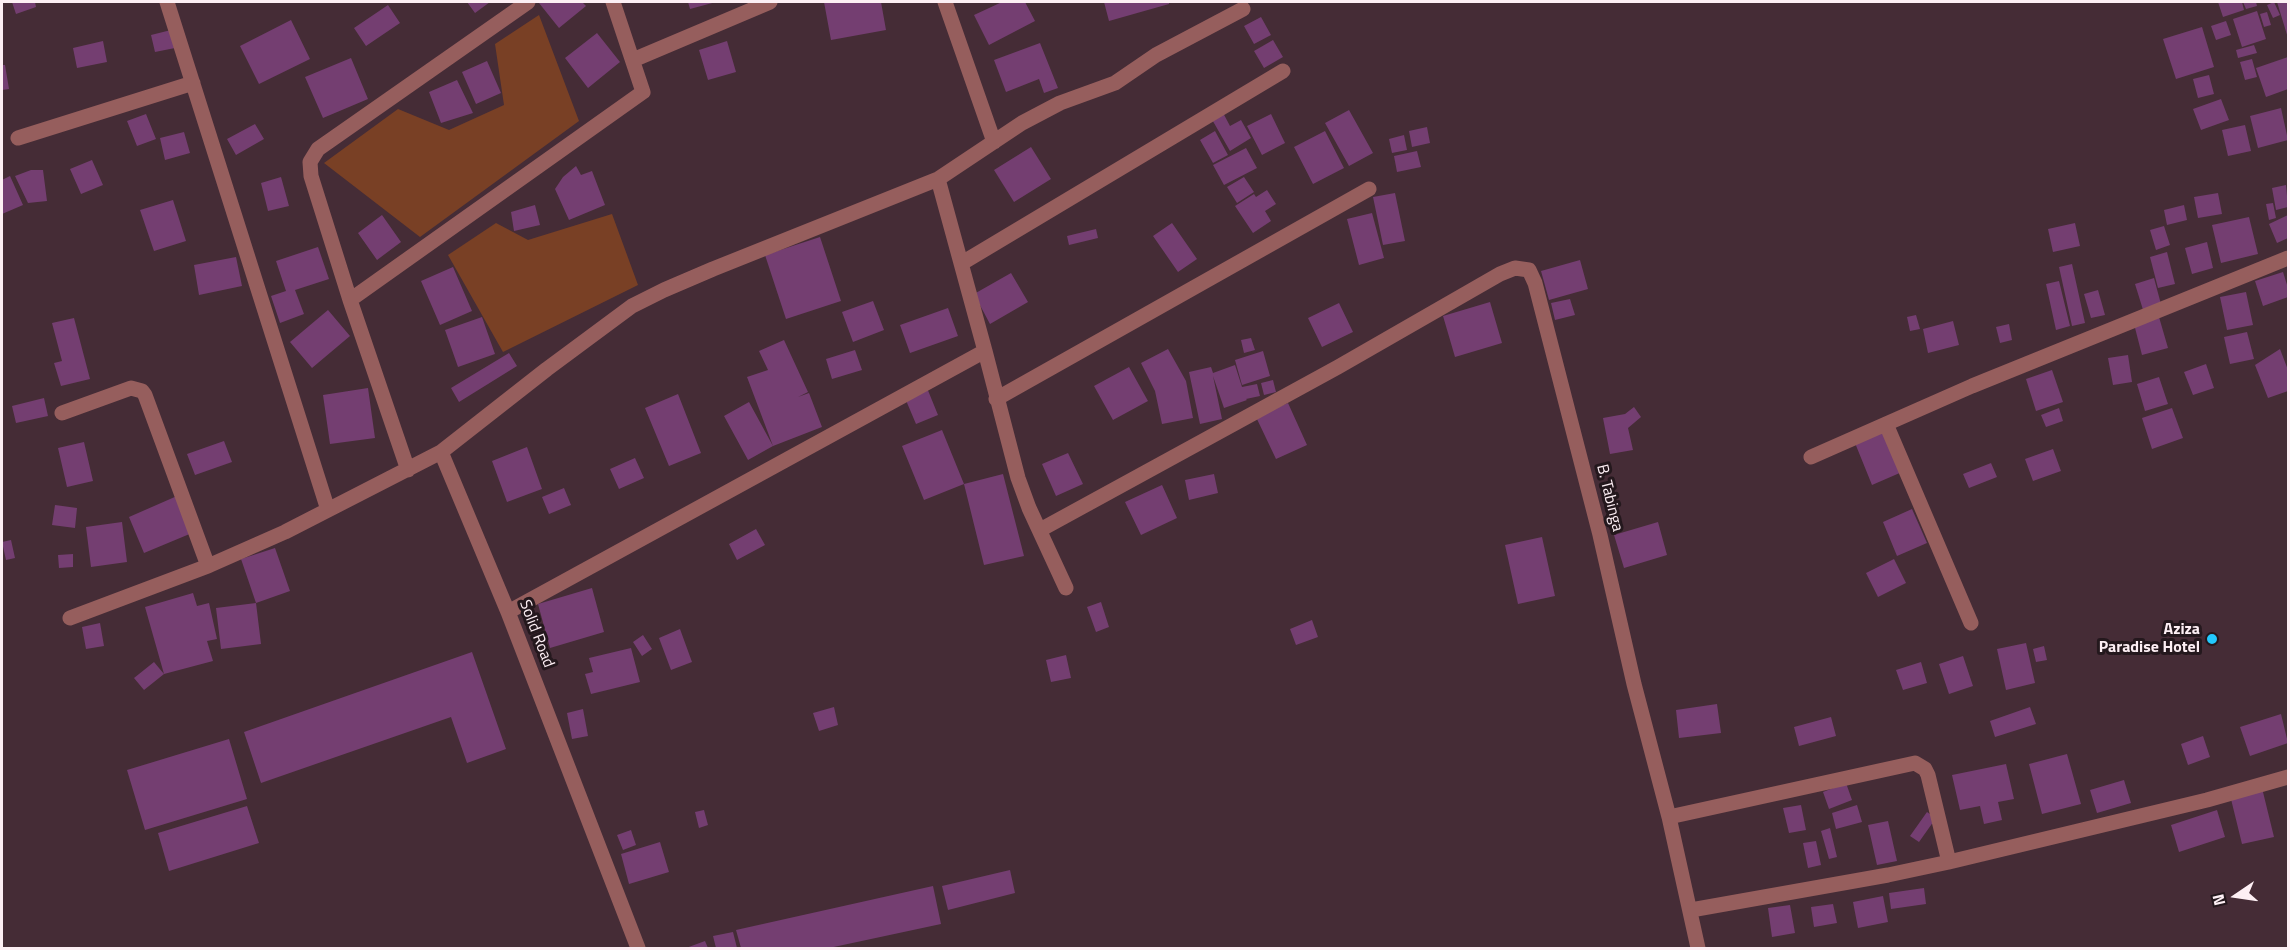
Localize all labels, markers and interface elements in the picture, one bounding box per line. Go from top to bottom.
street label: B. Tabinga [1591,462,1627,534]
street label: Solid Road [514,597,558,671]
place label: Aziza Paradise Hotel [2099,620,2200,658]
marker: Aziza Paradise Hotel [2205,632,2219,646]
north arrow [2206,866,2266,926]
text: N [2206,892,2231,908]

